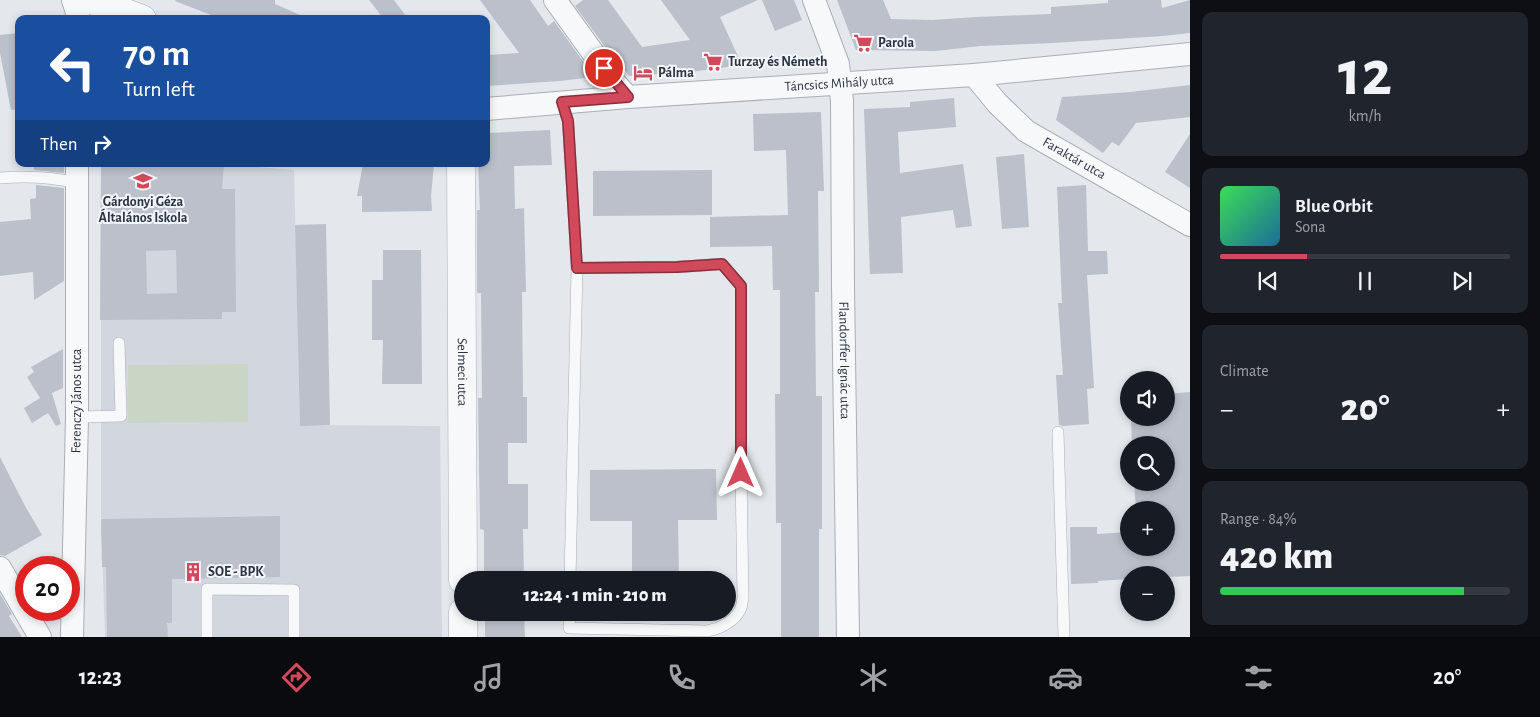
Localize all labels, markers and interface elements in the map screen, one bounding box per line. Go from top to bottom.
supermarket icon: Parola [852,32,874,54]
icon: left [40,35,105,100]
place label: Parola [878,36,915,50]
text: 70 m [123,37,190,72]
text: 12 [1338,42,1392,107]
pin [583,47,625,89]
supermarket icon: Turzay és Németh [702,51,724,73]
icon: arrive [590,54,618,82]
place label: Turzay és Németh [728,55,827,69]
hotel icon: Pálma [632,62,654,84]
place label: Pálma [658,66,694,80]
street label: Táncsics Mihály utca [784,73,895,94]
text: Turn left [123,78,195,100]
text: km/h [1348,108,1382,124]
icon: right [88,130,116,158]
text: Then [40,135,78,154]
street label: Faraktár utca [1040,135,1108,182]
school or university icon: Gárdonyi Géza Általános Iskola [132,170,154,192]
place label: Gárdonyi Géza Általános Iskola [98,195,188,225]
text: Blue Orbit [1295,197,1373,216]
text: Sona [1295,219,1326,235]
icon: previous [1254,267,1282,295]
icon: pause [1351,267,1379,295]
icon: next [1448,267,1476,295]
street label: Flandorffer Ignác utca [836,301,852,420]
street label: Selmeci utca [455,338,469,407]
street label: Ferenczy János utca [69,348,84,454]
text: Climate [1220,363,1269,379]
map controls [1120,371,1175,621]
button: sound [1120,371,1175,426]
text: 20° [1341,390,1389,428]
text: − [1220,396,1233,424]
text: + [1497,396,1510,424]
button: search [1120,436,1175,491]
position arrow [714,446,766,498]
button: + [1120,501,1175,556]
text: Range · 84% [1220,511,1297,527]
text: 420 km [1220,538,1333,576]
speed limit sign: 20 [15,556,80,621]
building icon: SOE - BPK [182,561,204,583]
place label: SOE - BPK [208,565,264,579]
button: − [1120,566,1175,621]
text: 12:24 · 1 min · 210 m [523,586,667,605]
icon: directions [279,660,314,695]
icon: music [471,660,506,695]
icon: phone [664,660,699,695]
icon: climate [856,660,891,695]
icon: car [1048,660,1083,695]
icon: filters [1241,660,1276,695]
text: 12:23 [79,666,122,688]
text: 20° [1433,666,1461,688]

